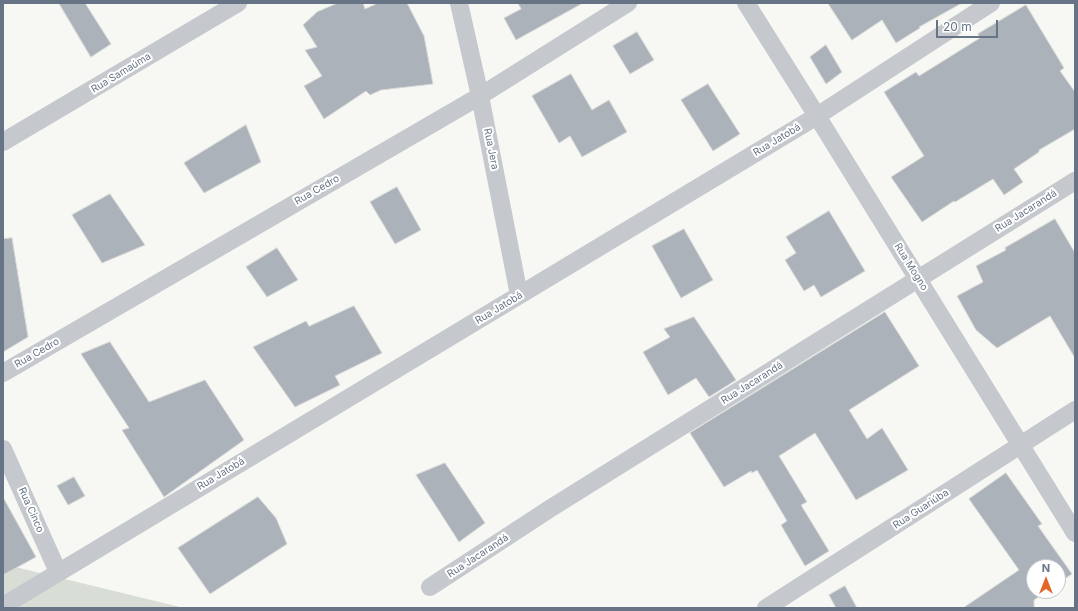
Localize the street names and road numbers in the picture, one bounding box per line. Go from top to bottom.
street label: Rua Samaúma [89,50,153,96]
street label: Rua Jatobá [751,121,803,159]
street label: Rua Jera [481,127,501,171]
street label: Rua Cedro [293,172,341,208]
street label: Rua Jacarandá [993,187,1059,235]
street label: Rua Mogno [892,241,930,293]
street label: Rua Jatobá [473,289,525,327]
street label: Rua Cedro [13,335,61,371]
street label: Rua Jacarandá [719,359,785,407]
street label: Rua Jatobá [195,455,247,493]
street label: Rua Cinco [16,486,46,534]
street label: Rua Guariúba [891,487,951,531]
street label: Rua Jacarandá [445,532,511,580]

